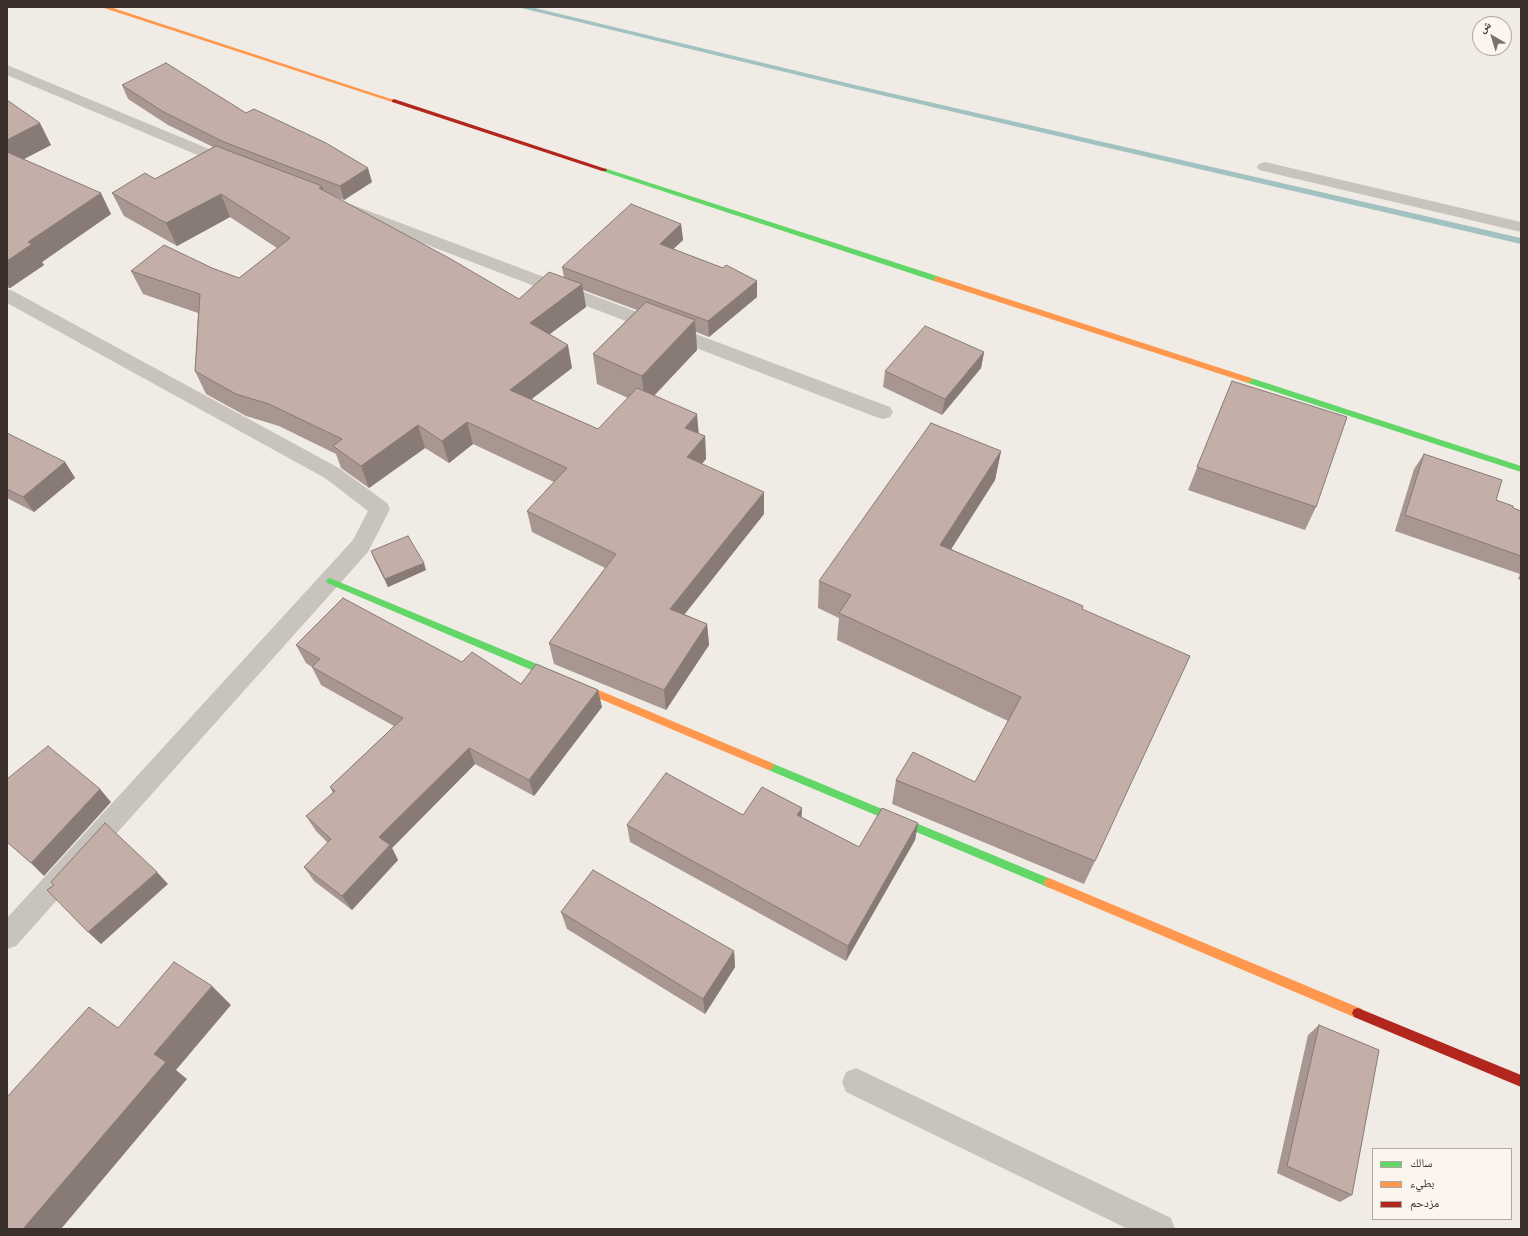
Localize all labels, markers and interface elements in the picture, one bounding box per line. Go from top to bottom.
north arrow [1472,16,1512,56]
text: ش [1476,18,1494,36]
legend [1372,1148,1512,1220]
text: سالك [1410,1156,1432,1170]
text: بطيء [1410,1176,1434,1190]
text: مزدحم [1410,1196,1439,1210]

